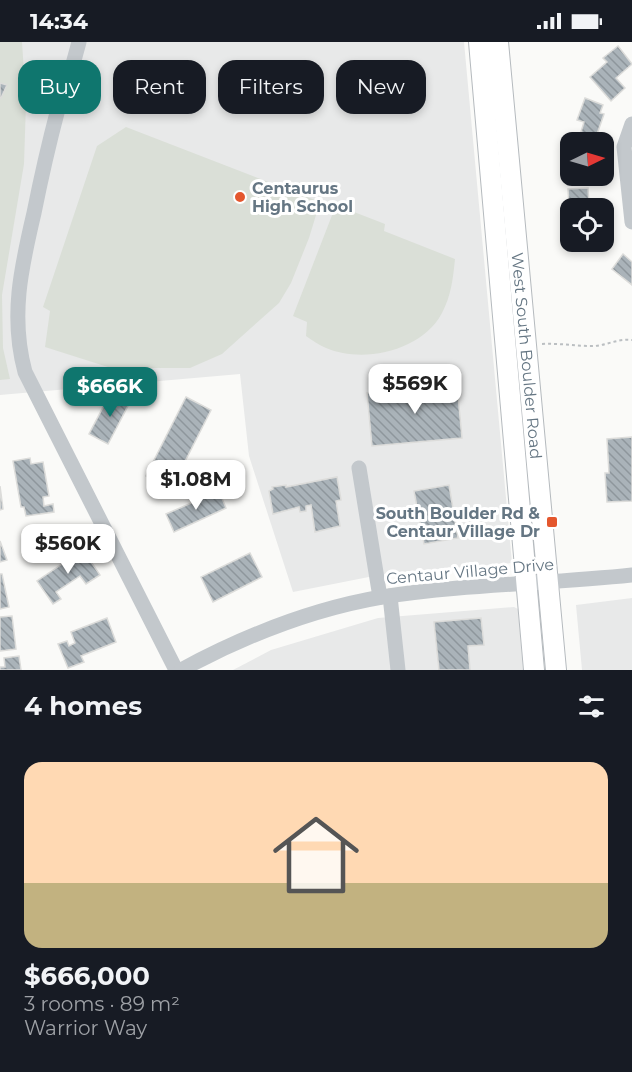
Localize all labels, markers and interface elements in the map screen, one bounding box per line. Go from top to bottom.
text: 14:34 [30,8,88,35]
chip: Buy [18,60,101,114]
chip: Rent [113,60,206,114]
chip: Filters [218,60,324,114]
chip: New [336,60,426,114]
north arrow [560,132,614,186]
map controls [560,132,614,252]
place label: Centaurus High School [252,179,353,216]
marker: Centaurus High School [233,190,247,204]
button: locate [560,198,614,252]
street label: West South Boulder Road [507,252,545,460]
pin: $569K [373,364,457,415]
pin: $666K [68,367,152,418]
text: $569K [383,371,447,395]
text: $666K [77,374,143,398]
pin: $1.08M [147,460,245,511]
text: $1.08M [160,467,232,491]
place label: South Boulder Rd & Centaur Village Dr [376,504,540,541]
marker: South Boulder Rd & Centaur Village Dr [545,515,559,529]
pin: $560K [26,524,110,575]
text: $560K [35,531,101,555]
street label: Centaur Village Drive [385,555,555,588]
text: 4 homes [24,690,142,722]
icon: filters [575,690,608,723]
icon: home [262,801,370,909]
text: $666,000 [24,960,150,992]
text: 3 rooms · 89 m² [24,992,180,1016]
text: Warrior Way [24,1016,147,1040]

